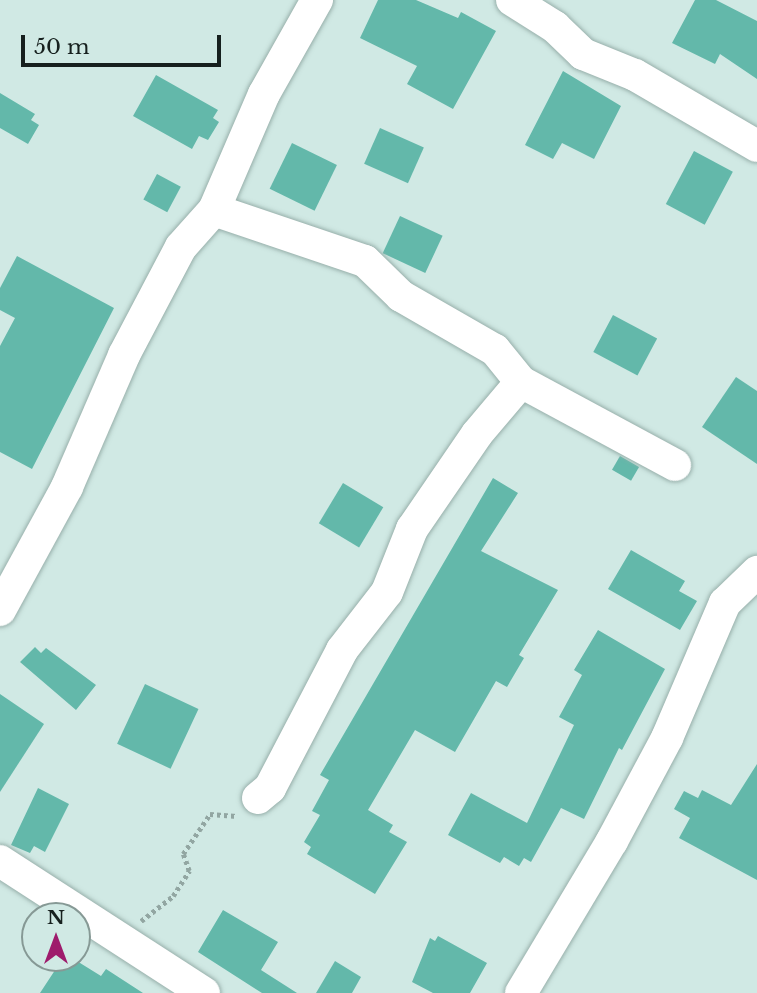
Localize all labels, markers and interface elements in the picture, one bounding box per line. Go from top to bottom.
scale bar [24,21,224,65]
text: 50 m [34,34,89,60]
north arrow [21,902,91,972]
text: N [47,906,65,929]

